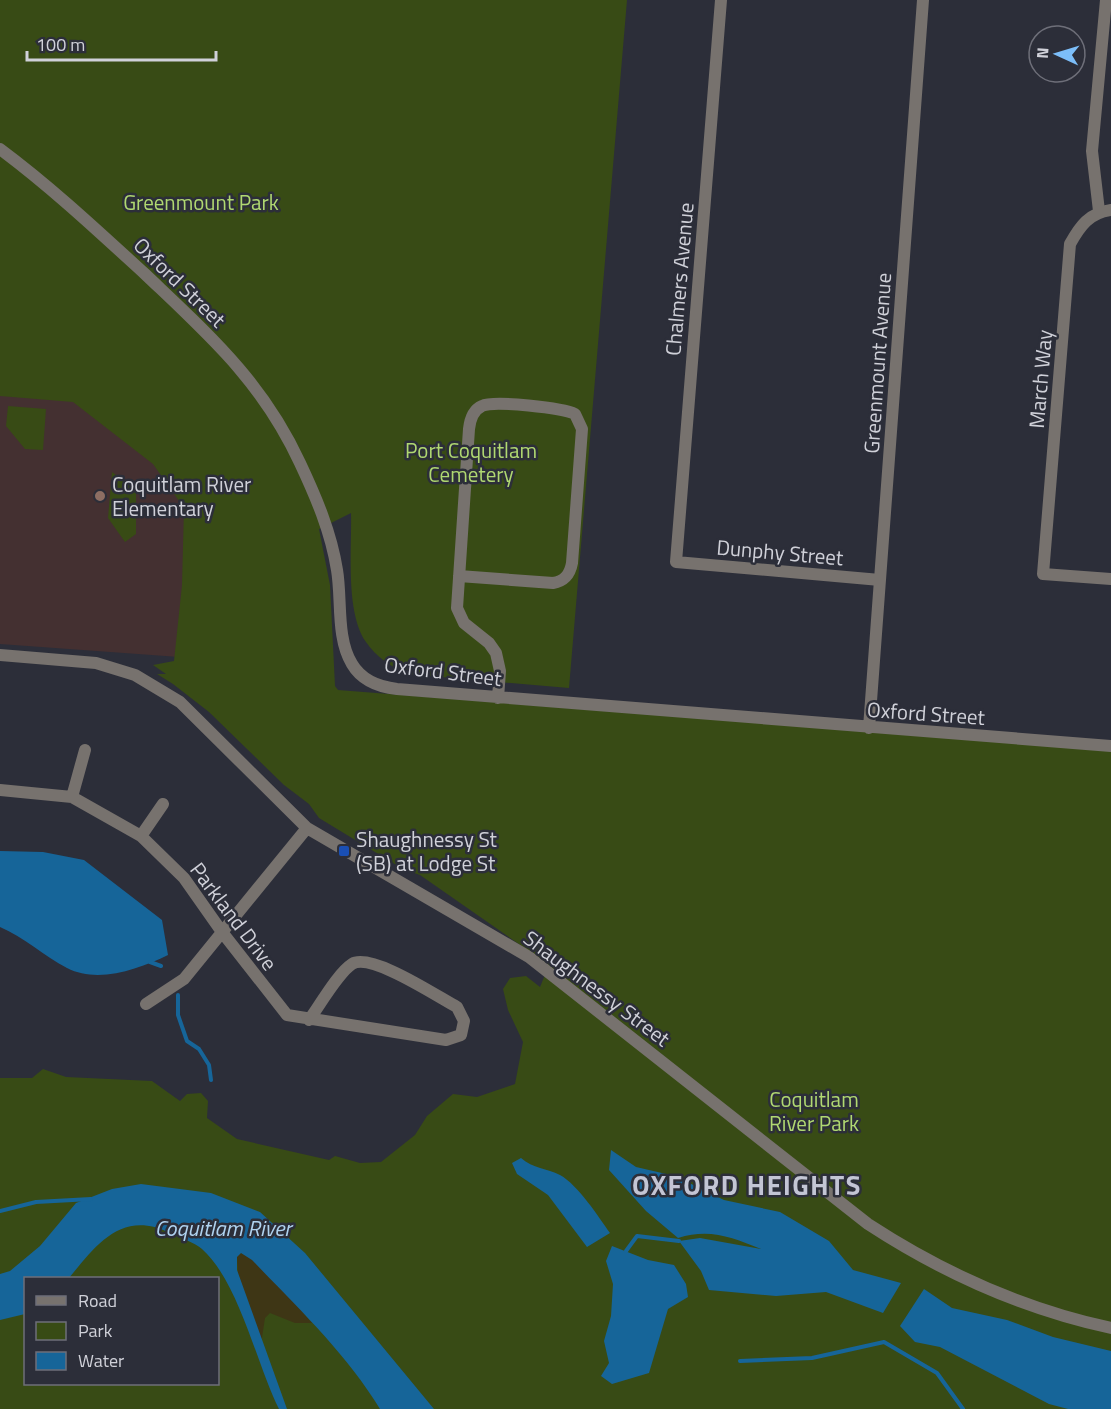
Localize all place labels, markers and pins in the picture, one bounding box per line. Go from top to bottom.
place label: Coquitlam River Elementary [112,468,251,524]
marker: Coquitlam River Elementary [93,489,107,503]
place label: Shaughnessy St (SB) at Lodge St [356,823,498,879]
marker: Shaughnessy St (SB) at Lodge St [337,844,351,858]

